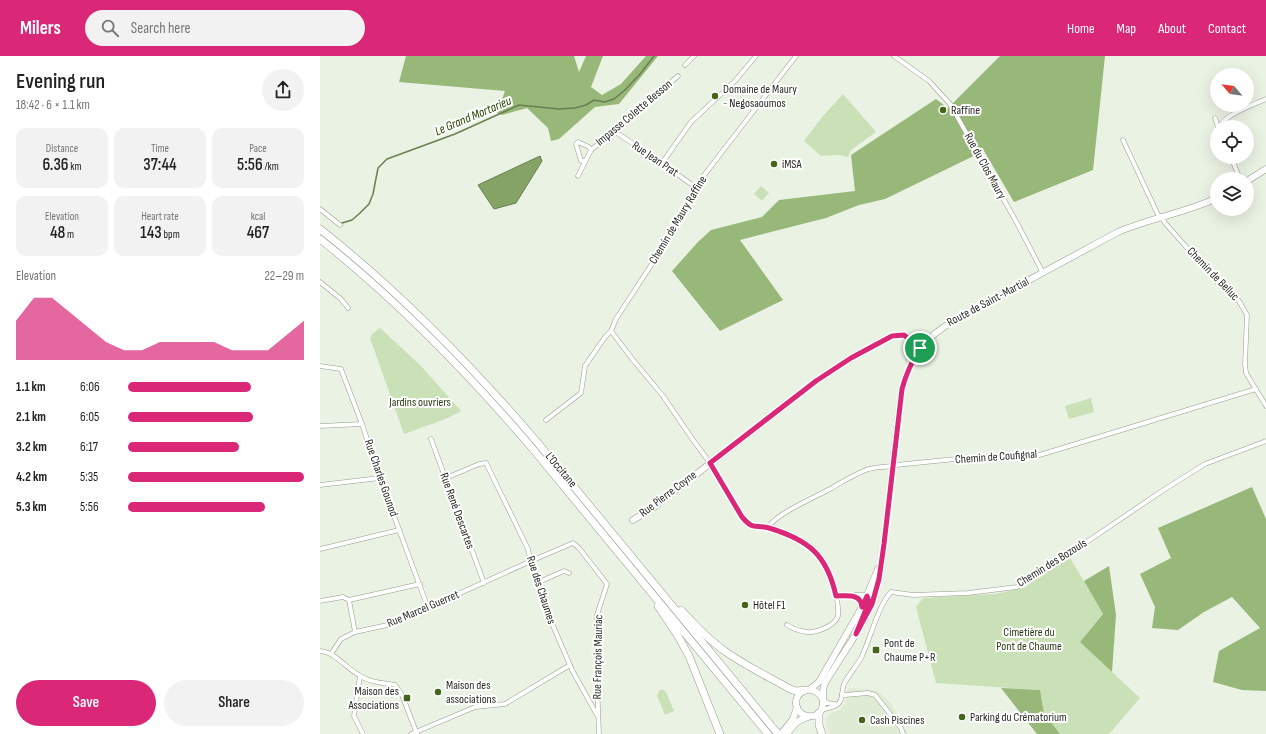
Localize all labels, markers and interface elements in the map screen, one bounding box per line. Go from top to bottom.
search box [85,10,365,46]
text: Milers [20,17,61,40]
icon: search [99,17,121,39]
text: Search here [131,19,191,38]
text: Home [1067,20,1095,37]
text: Map [1117,20,1136,37]
text: About [1158,20,1186,37]
text: Contact [1208,20,1246,37]
text: Evening run [16,68,105,95]
north arrow [1210,68,1254,112]
map controls [1210,68,1254,216]
button: share [262,69,304,111]
street label: Impasse Colette Besson [593,77,675,149]
place label: Domaine de Maury - Negosaoumos [723,82,797,111]
marker: Domaine de Maury - Negosaoumos [710,91,720,101]
water label: Le Grand Mortarieu [432,92,514,139]
text: 18:42 · 6 × 1.1 km [16,97,90,113]
place label: Raffine [951,103,980,118]
marker: Raffine [938,105,948,115]
button: locate [1210,120,1254,164]
street label: Rue du Clos Maury [961,130,1010,202]
street label: Rue Jean Prat [629,138,681,180]
text: Distance [46,142,78,155]
text: Time [151,142,169,155]
text: Pace [249,142,267,155]
text: 6.36 [42,155,69,175]
text: 37:44 [143,155,177,175]
text: 5:56 [237,155,263,175]
place label: iMSA [782,157,802,172]
marker: iMSA [769,159,779,169]
text: km [69,160,82,173]
text: /km [263,160,279,173]
button: layers [1210,172,1254,216]
street label: Chemin de Maury Raffine [646,173,710,267]
text: Elevation [45,210,79,223]
text: Heart rate [141,210,179,223]
text: kcal [251,210,265,223]
text: 48 [50,223,65,243]
text: 143 [140,223,162,243]
text: 467 [247,223,269,243]
text: m [65,228,74,241]
text: bpm [162,228,180,241]
street label: Chemin de Belluc [1184,244,1242,304]
text: Elevation [16,268,56,284]
text: 22–29 m [265,268,304,284]
street label: Route de Saint-Martial [944,274,1032,330]
pin [903,331,937,365]
icon: arrive [909,337,931,359]
text: 1.1 km [16,379,46,395]
text: 6:06 [80,379,100,395]
park label: Jardins ouvriers [388,395,451,410]
text: 2.1 km [16,409,46,425]
text: 6:05 [80,409,99,425]
street label: Rue Charles Gounod [361,437,401,519]
text: 3.2 km [16,439,47,455]
text: 6:17 [80,439,98,455]
street label: Chemin de Coufignal [954,447,1038,467]
street label: L'Occitane [542,449,580,491]
street label: Rue Pierre Coyne [636,467,700,520]
text: 4.2 km [16,469,47,485]
text: 5:35 [80,469,98,485]
street label: Rue René Descartes [436,471,478,551]
text: 5.3 km [16,499,47,515]
text: 5:56 [80,499,99,515]
street label: Chemin des Bozouls [1014,536,1090,590]
street label: Rue des Chaumes [523,554,559,626]
street label: Rue Marcel Guerret [385,587,462,631]
place label: Hôtel F1 [753,598,786,613]
marker: Hôtel F1 [740,600,750,610]
street label: Rue François Mauriac [590,614,606,700]
park label: Cimetière du Pont de Chaume [996,625,1062,654]
place label: Pont de Chaume P+R [884,636,936,665]
marker: Pont de Chaume P+R [871,645,881,655]
place label: Maison des associations [446,678,496,707]
button: Save [16,680,156,726]
button: Share [164,680,304,726]
place label: Maison des Associations [347,684,399,713]
marker: Maison des associations [433,687,443,697]
marker: Maison des Associations [402,693,412,703]
place label: Parking du Crématorium [970,710,1067,725]
marker: Parking du Crématorium [957,712,967,722]
place label: Cash Piscines [870,713,925,728]
marker: Cash Piscines [857,715,867,725]

